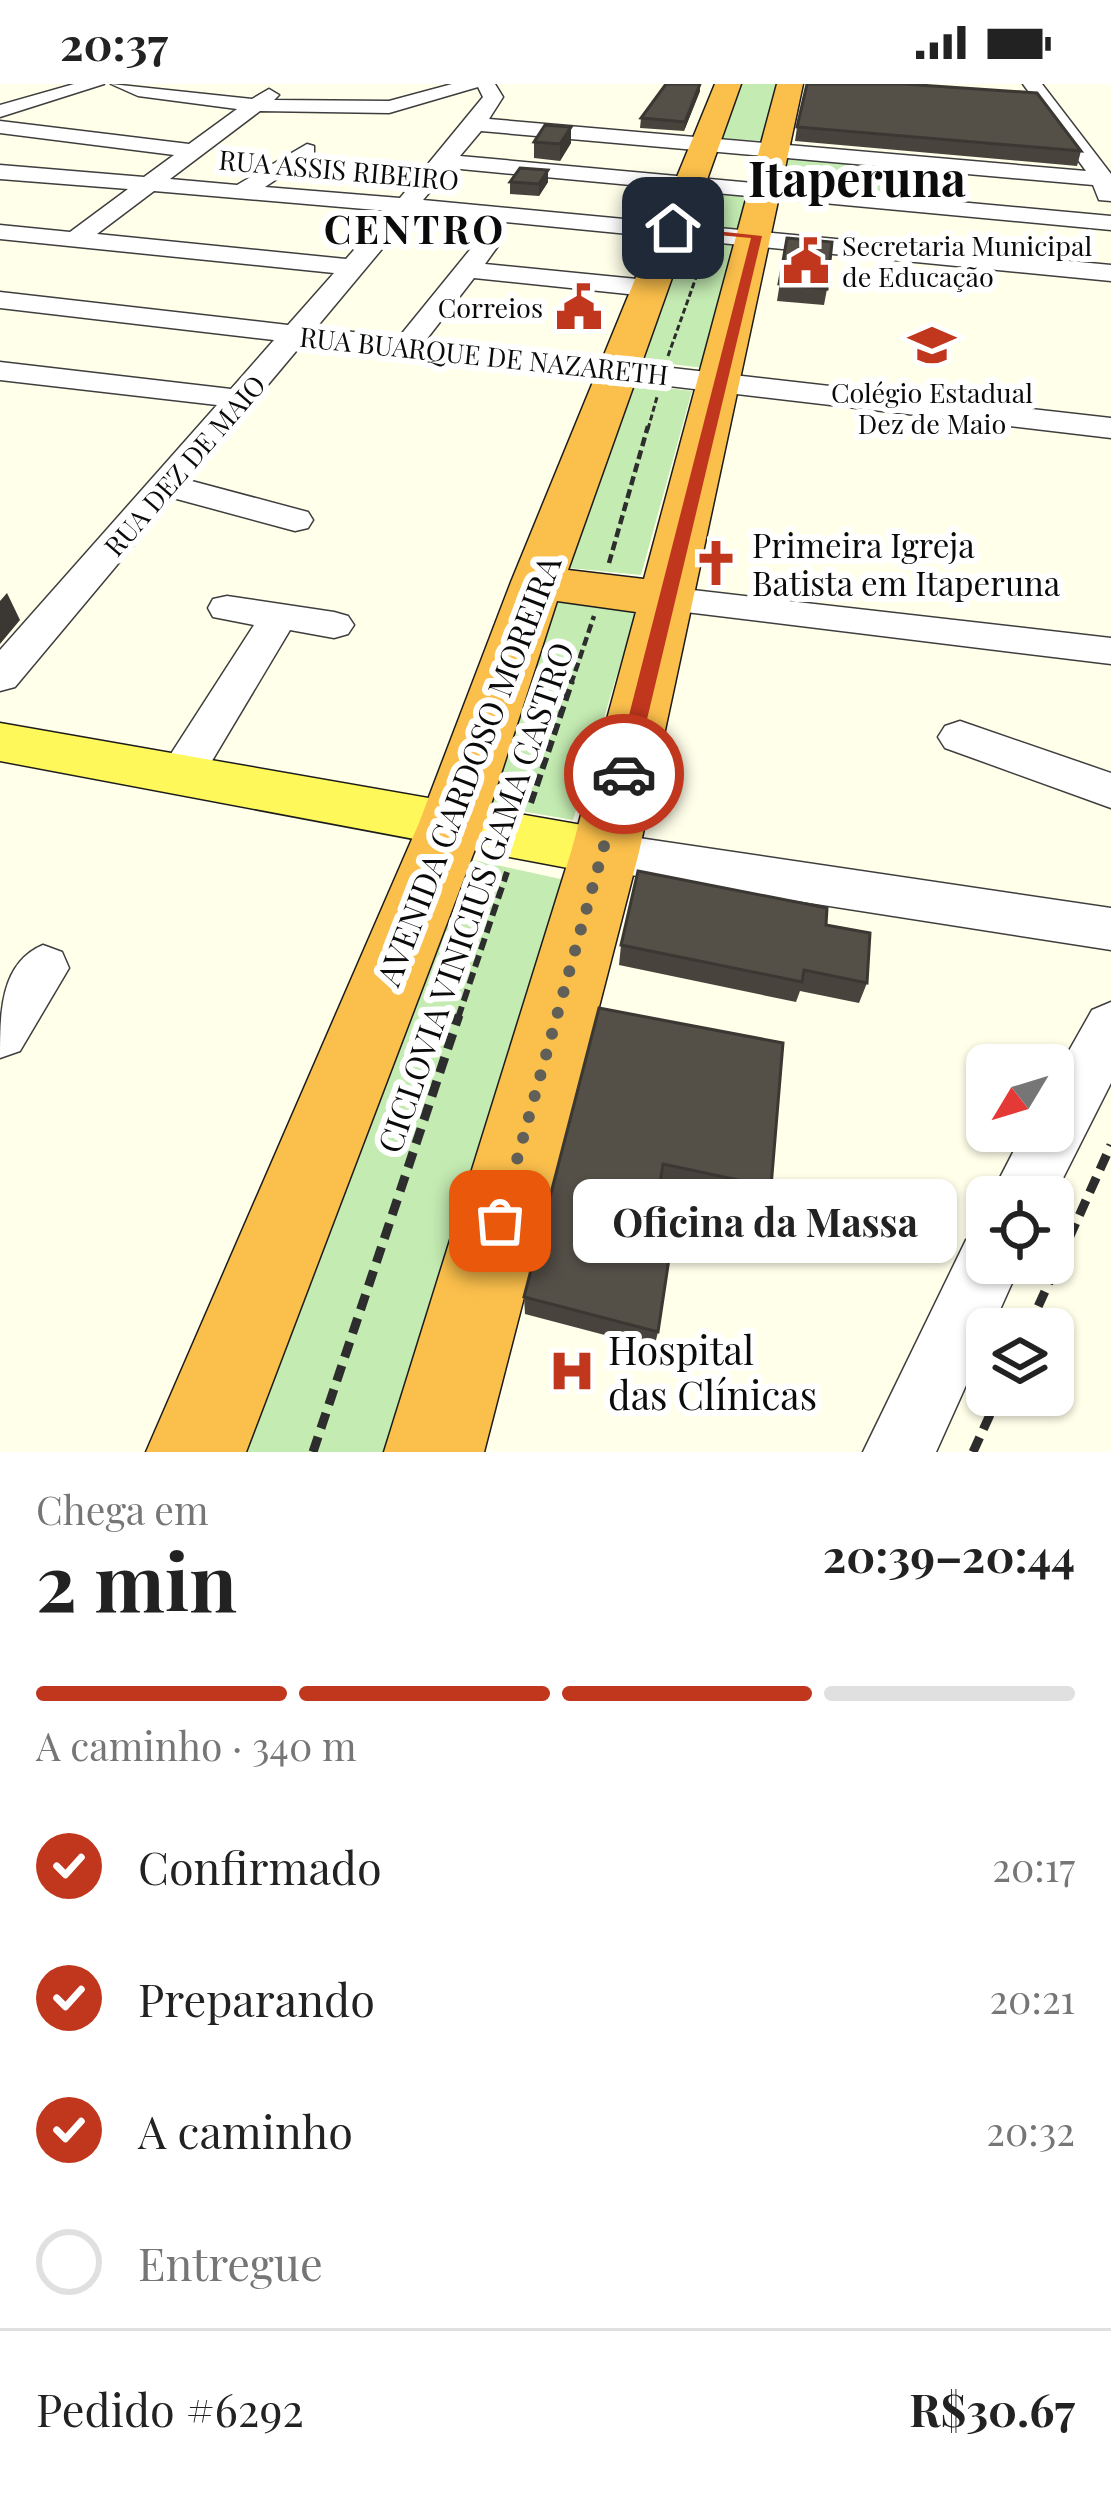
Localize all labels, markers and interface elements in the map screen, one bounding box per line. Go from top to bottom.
text: 20:37 [60,12,168,72]
street label: RUA ASSIS RIBEIRO [217,141,461,197]
district label: Itaperuna [748,145,966,209]
pin [622,177,724,279]
icon: home [640,195,706,261]
district label: CENTRO [324,202,506,254]
place label: Secretaria Municipal de Educação [842,227,1092,294]
public building icon: Secretaria Municipal de Educação [781,236,831,286]
public building icon: Correios [554,282,604,332]
place label: Correios [438,289,543,325]
street label: RUA BUARQUE DE NAZARETH [298,318,670,392]
school or university icon: Colégio Estadual Dez de Maio [907,320,957,370]
street label: RUA DEZ DE MAIO [95,367,273,563]
place label: Colégio Estadual Dez de Maio [831,374,1033,441]
place label: Primeira Igreja Batista em Itaperuna [752,522,1061,604]
church icon: Primeira Igreja Batista em Itaperuna [691,538,741,588]
street label: AVENIDA CARDOSO MOREIRA [364,548,570,992]
street label: CICLOVIA VINICIUS GAMA CASTRO [366,636,582,1158]
courier [564,714,684,834]
icon: car [591,741,657,807]
north arrow [966,1044,1074,1152]
map controls [966,1044,1074,1416]
pin [449,1170,551,1272]
button: locate [966,1176,1074,1284]
callout: Oficina da Massa [572,1179,956,1263]
icon: bag [467,1188,533,1254]
text: Oficina da Massa [612,1195,918,1247]
button: layers [966,1308,1074,1416]
place label: Hospital das Clínicas [608,1323,817,1420]
hospital icon: Hospital das Clínicas [547,1346,597,1396]
text: Chega em [36,1483,209,1535]
text: 20:39–20:44 [823,1524,1075,1584]
text: 2 min [36,1528,237,1632]
text: A caminho · 340 m [36,1719,357,1771]
icon: check [36,1833,102,1899]
text: Confirmado [138,1836,382,1896]
text: 20:17 [992,1840,1075,1892]
icon: check [36,1965,102,2031]
text: Preparando [138,1968,375,2028]
text: 20:21 [989,1972,1075,2024]
icon: check [36,2097,102,2163]
text: A caminho [138,2100,353,2160]
text: 20:32 [986,2104,1075,2156]
text: Entregue [138,2232,323,2292]
text: Pedido #6292 [36,2378,304,2438]
text: R$30.67 [909,2378,1075,2438]

